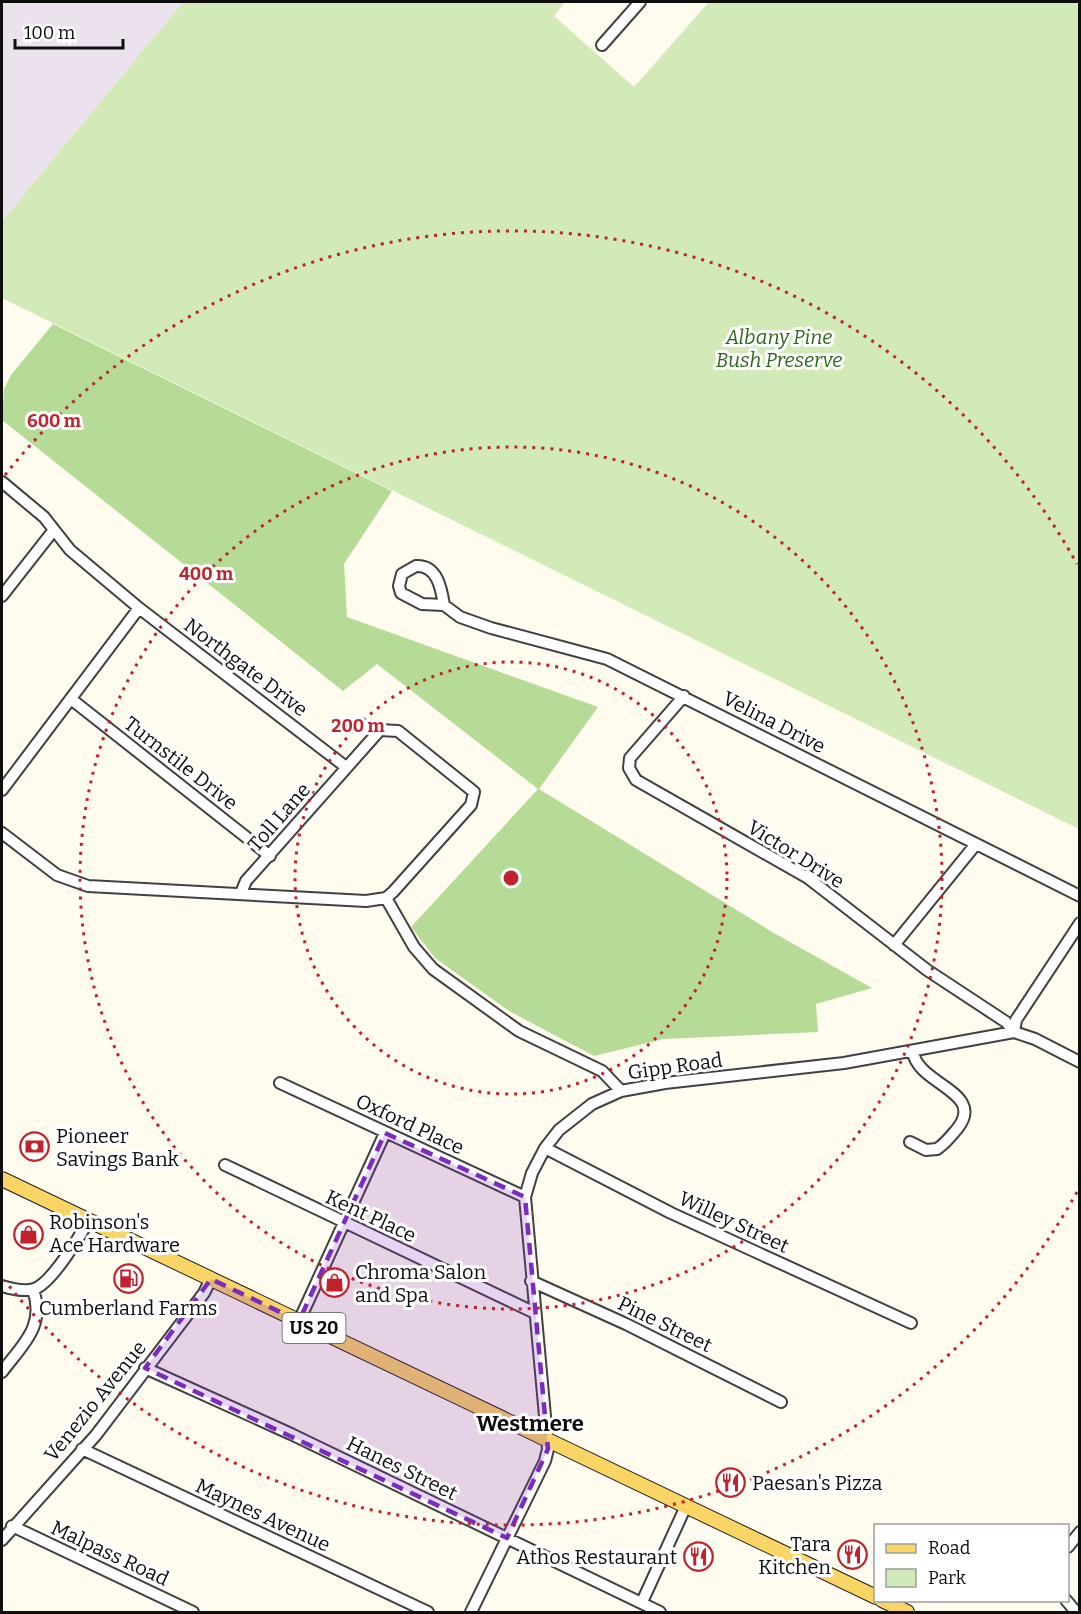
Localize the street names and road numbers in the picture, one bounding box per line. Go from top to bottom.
street label: Northgate Drive [180,613,312,721]
street label: Velina Drive [719,686,829,758]
street label: Turnstile Drive [119,711,243,815]
street label: Toll Lane [243,778,315,856]
street label: Victor Drive [743,815,849,893]
street label: Gipp Road [626,1047,724,1085]
street label: Oxford Place [352,1088,468,1160]
street label: Kent Place [322,1185,420,1247]
street label: Willey Street [675,1186,793,1258]
street label: Pine Street [614,1291,716,1357]
road number: US 20 [282,1313,346,1343]
street label: Venezio Avenue [39,1336,151,1466]
street label: Hanes Street [343,1431,461,1505]
street label: Maynes Avenue [192,1473,334,1557]
street label: Malpass Road [47,1515,173,1591]

